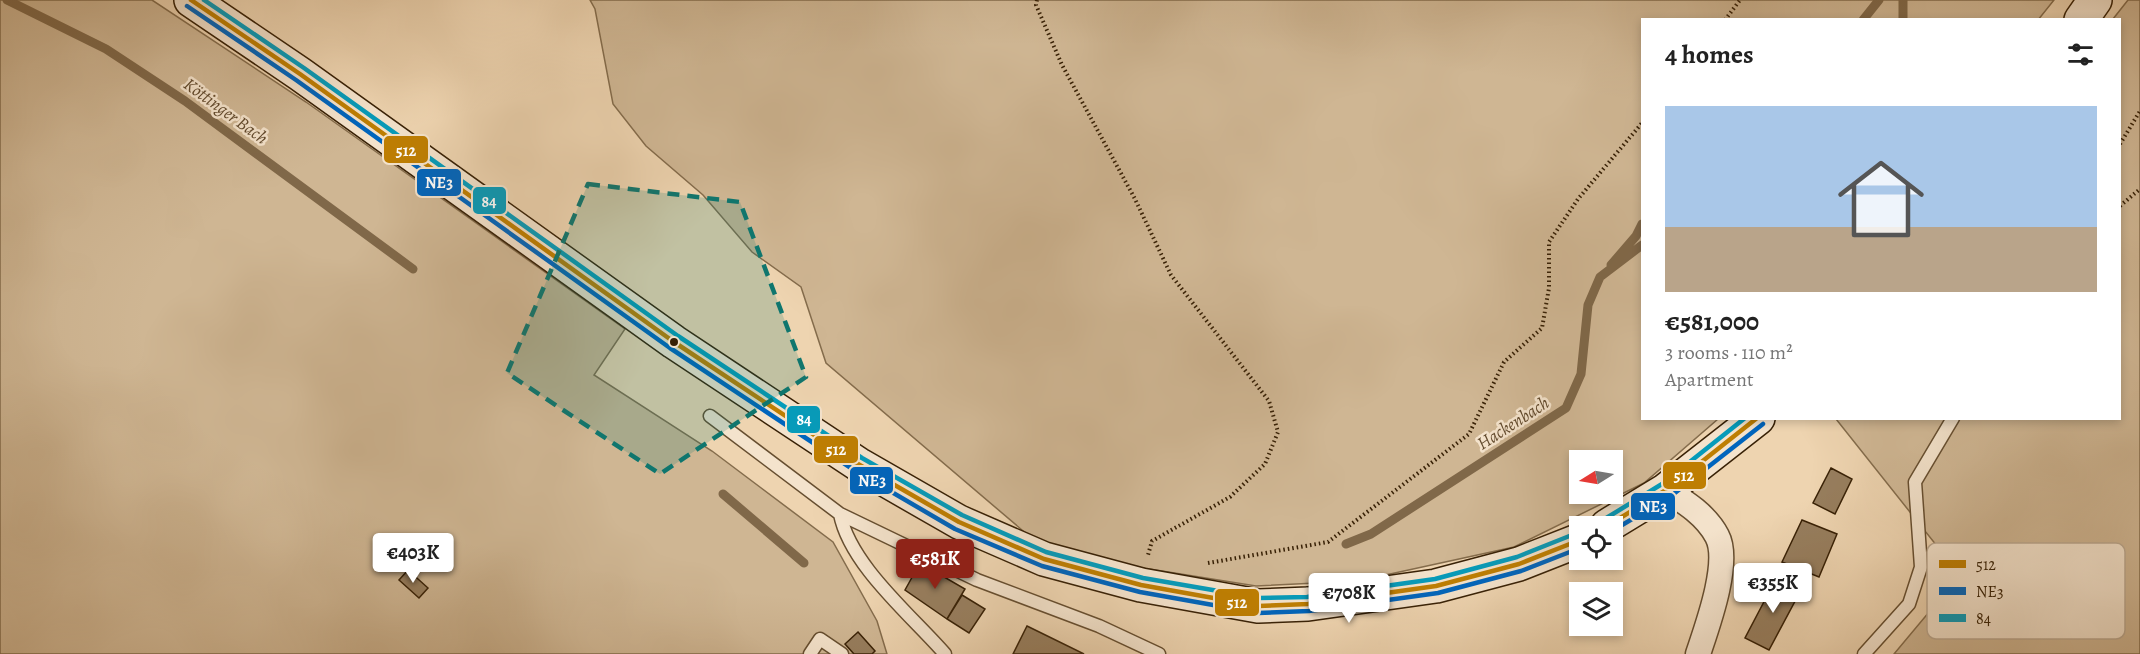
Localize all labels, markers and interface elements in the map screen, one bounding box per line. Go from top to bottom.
text: 4 homes [1665,37,1754,72]
icon: filters [2064,38,2097,71]
water label: Köttinger Bach [179,72,273,150]
line badge: 512 [383,135,429,164]
text: 512 [396,140,416,162]
icon: home [1827,145,1935,253]
line badge: NE3 [416,168,462,197]
text: NE3 [425,172,453,194]
line badge: 84 [472,186,507,215]
text: 84 [481,191,497,213]
text: €581,000 [1665,304,1759,339]
unlabelled marker [668,336,680,348]
text: 3 rooms · 110 m² [1665,339,1793,366]
text: Apartment [1665,366,1754,393]
water label: Hackenbach [1472,391,1554,455]
line badge: 84 [786,405,821,434]
text: 84 [796,409,812,431]
line badge: 512 [813,435,859,464]
text: 512 [826,439,846,461]
north arrow [1569,450,1623,504]
map controls [1569,450,1623,636]
line badge: 512 [1662,461,1707,490]
text: 512 [1674,465,1694,487]
line badge: NE3 [849,466,894,495]
text: NE3 [858,470,886,492]
line badge: NE3 [1630,492,1676,521]
text: NE3 [1639,496,1667,518]
button: locate [1569,516,1623,570]
pin: €403K [371,533,455,584]
text: €403K [387,539,439,566]
pin: €581K [893,539,977,590]
legend [1927,543,2125,639]
text: €581K [910,545,960,572]
text: 512 [1976,554,1996,576]
pin: €355K [1731,563,1815,614]
text: €355K [1748,569,1798,596]
pin: €708K [1307,573,1391,624]
text: €708K [1323,579,1375,606]
text: NE3 [1976,581,2004,603]
button: layers [1569,582,1623,636]
line badge: 512 [1214,588,1260,617]
text: 512 [1227,592,1247,614]
text: 84 [1976,608,1991,630]

